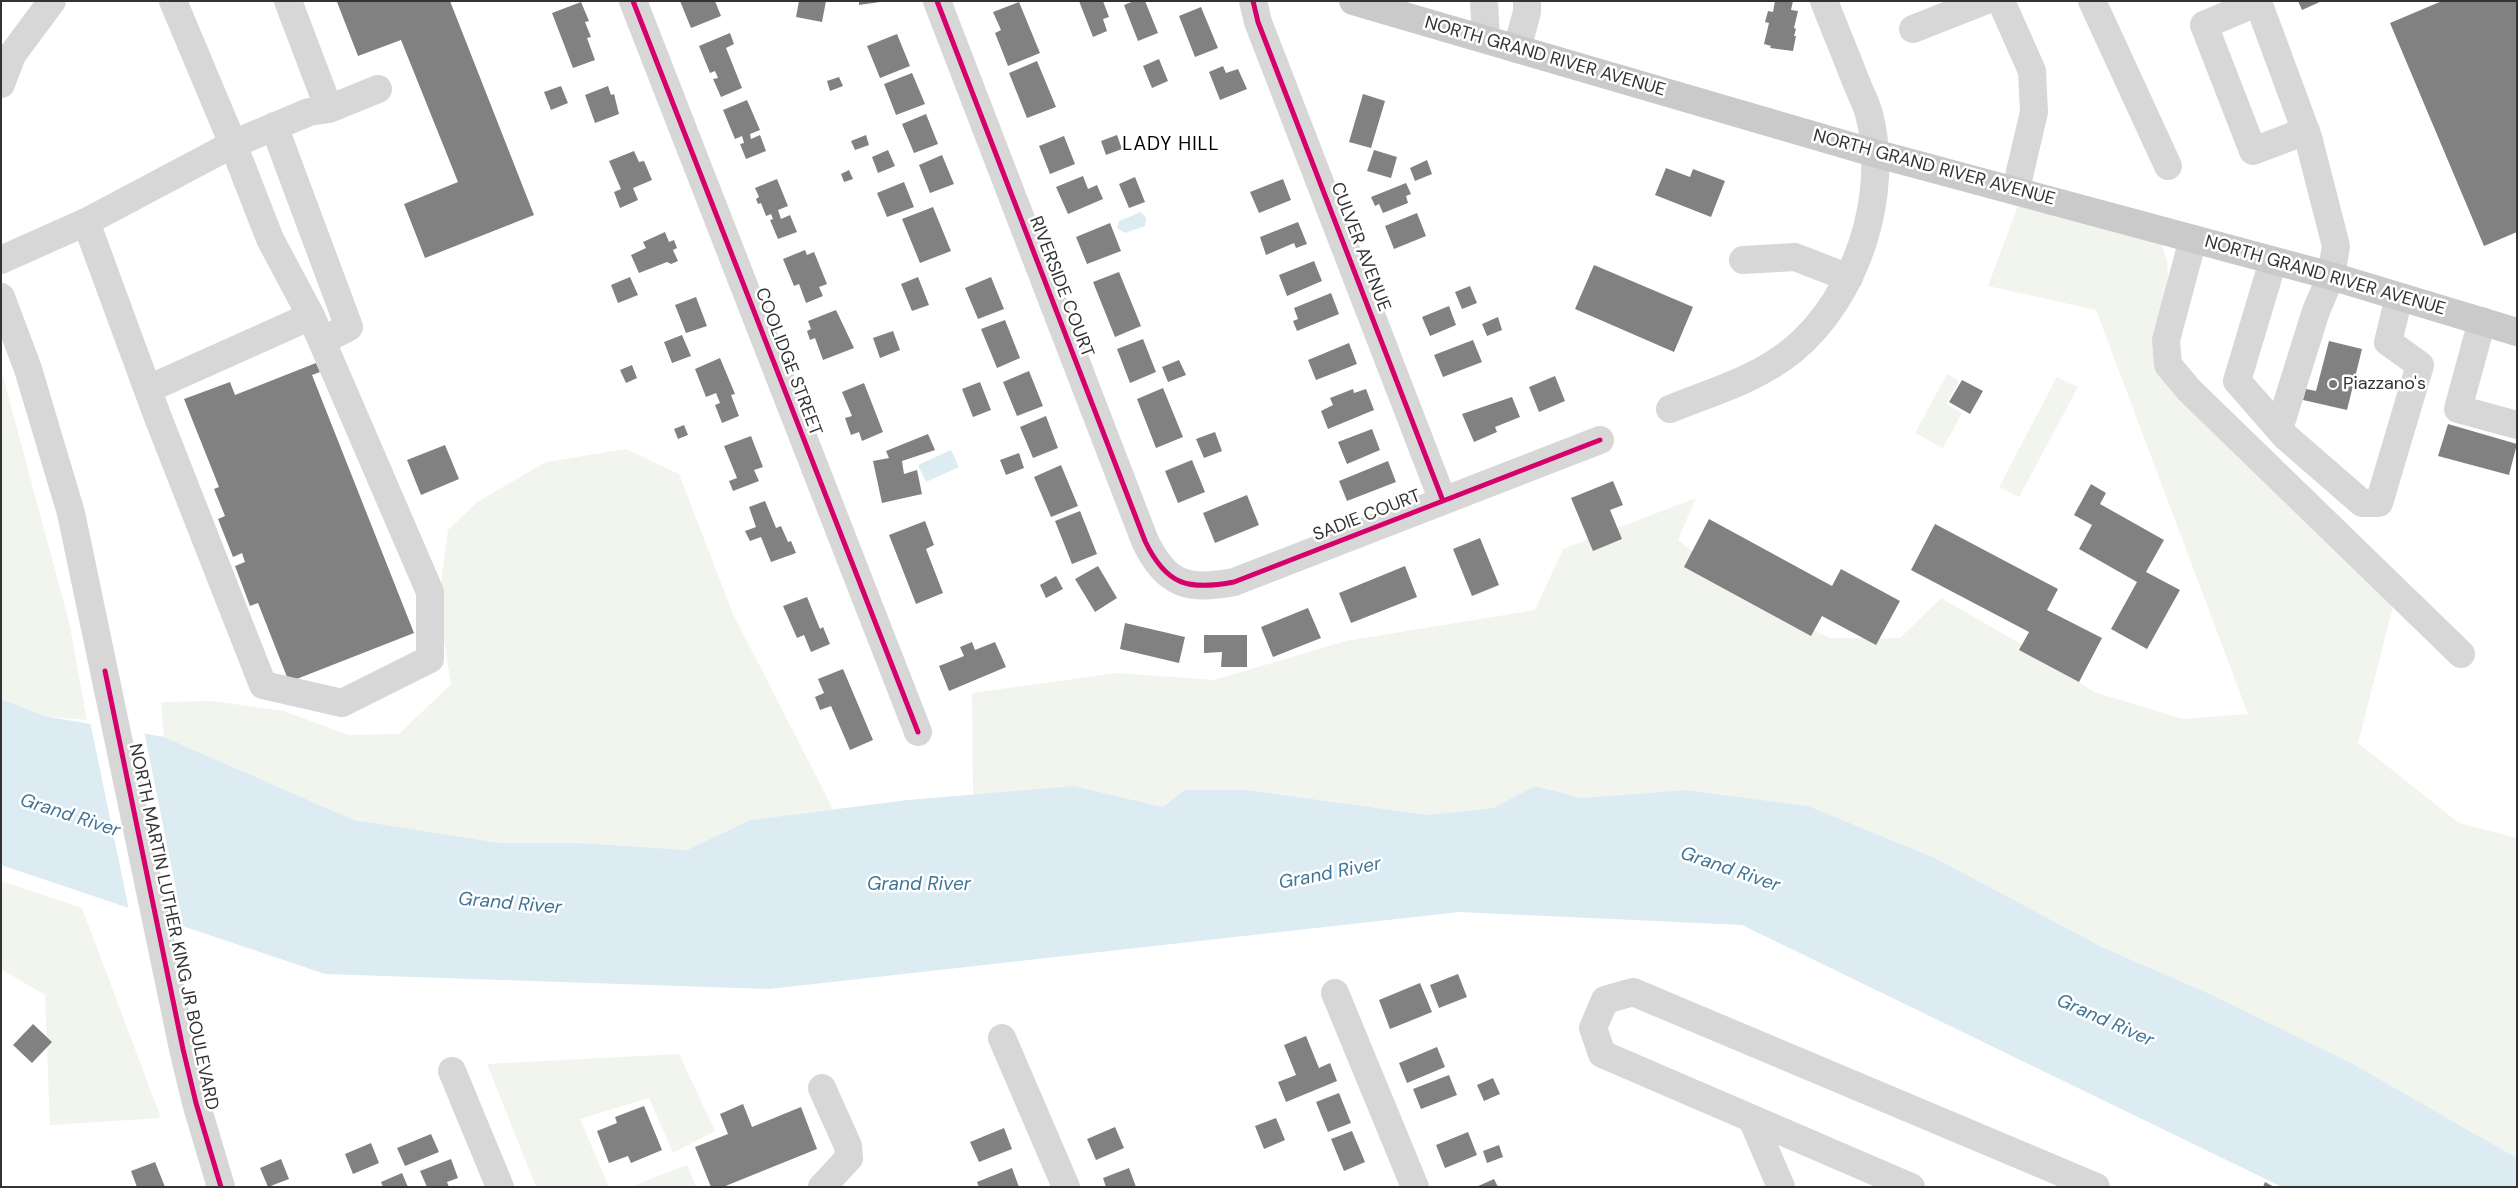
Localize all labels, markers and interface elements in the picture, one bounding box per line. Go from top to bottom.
street label: NORTH GRAND RIVER AVENUE [1422,12,1668,102]
street label: NORTH GRAND RIVER AVENUE [1811,125,2057,211]
district label: LADY HILL [1121,134,1221,156]
street label: CULVER AVENUE [1325,179,1395,315]
street label: RIVERSIDE COURT [1024,213,1098,361]
street label: NORTH GRAND RIVER AVENUE [2202,231,2448,321]
street label: COOLIDGE STREET [750,285,826,439]
place label: Piazzano's [2343,373,2426,395]
marker: Piazzano's [2327,378,2339,390]
street label: SADIE COURT [1310,486,1424,546]
street label: NORTH MARTIN LUTHER KING JR BOULEVARD [124,742,222,1112]
water label: Grand River [17,789,123,843]
water label: Grand River [1677,842,1783,898]
water label: Grand River [1277,853,1383,895]
water label: Grand River [867,874,971,896]
water label: Grand River [457,888,563,920]
water label: Grand River [2053,989,2157,1053]

